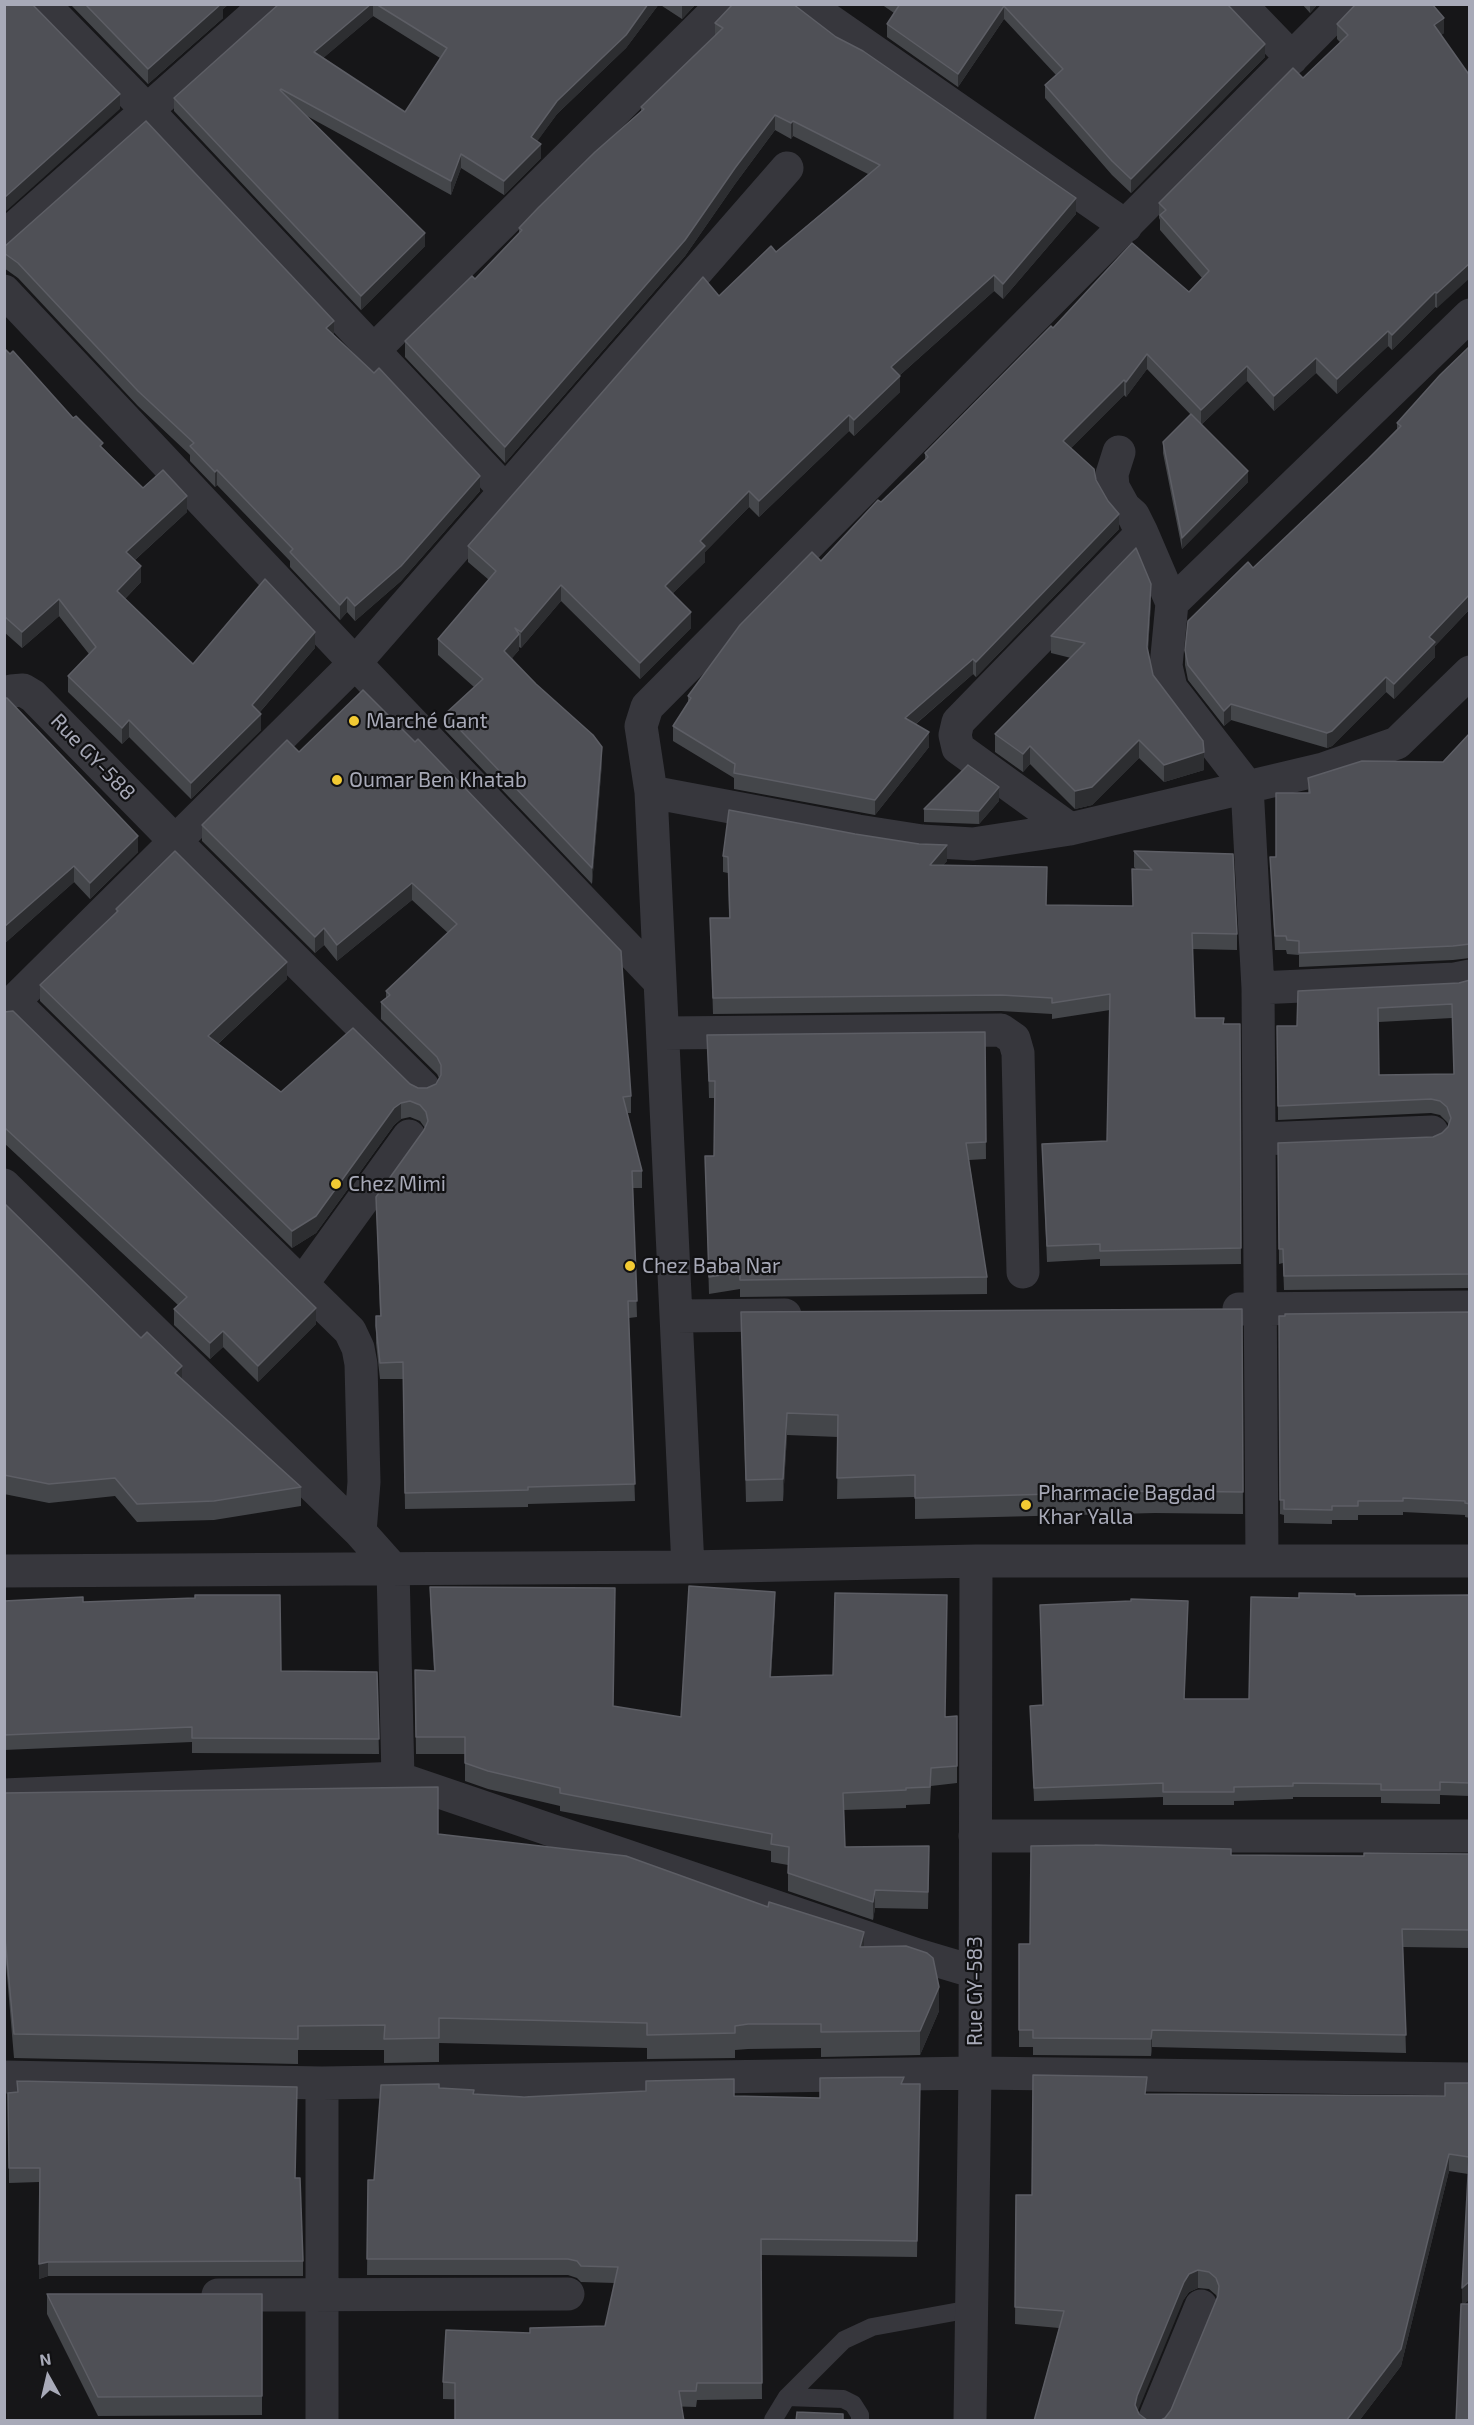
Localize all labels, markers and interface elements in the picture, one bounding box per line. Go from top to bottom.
street label: Rue GY-588 [45,708,141,806]
place label: Marché Gant [366,708,487,734]
marker: Marché Gant [347,714,361,728]
place label: Oumar Ben Khatab [349,767,527,793]
marker: Oumar Ben Khatab [330,773,344,787]
place label: Chez Mimi [348,1171,446,1197]
marker: Chez Mimi [329,1177,343,1191]
place label: Chez Baba Nar [642,1253,780,1279]
marker: Chez Baba Nar [623,1259,637,1273]
place label: Pharmacie Bagdad Khar Yalla [1038,1480,1216,1530]
marker: Pharmacie Bagdad Khar Yalla [1019,1498,1033,1512]
street label: Rue GY-583 [962,1936,988,2046]
north arrow [18,2347,78,2407]
text: N [38,2348,52,2369]

